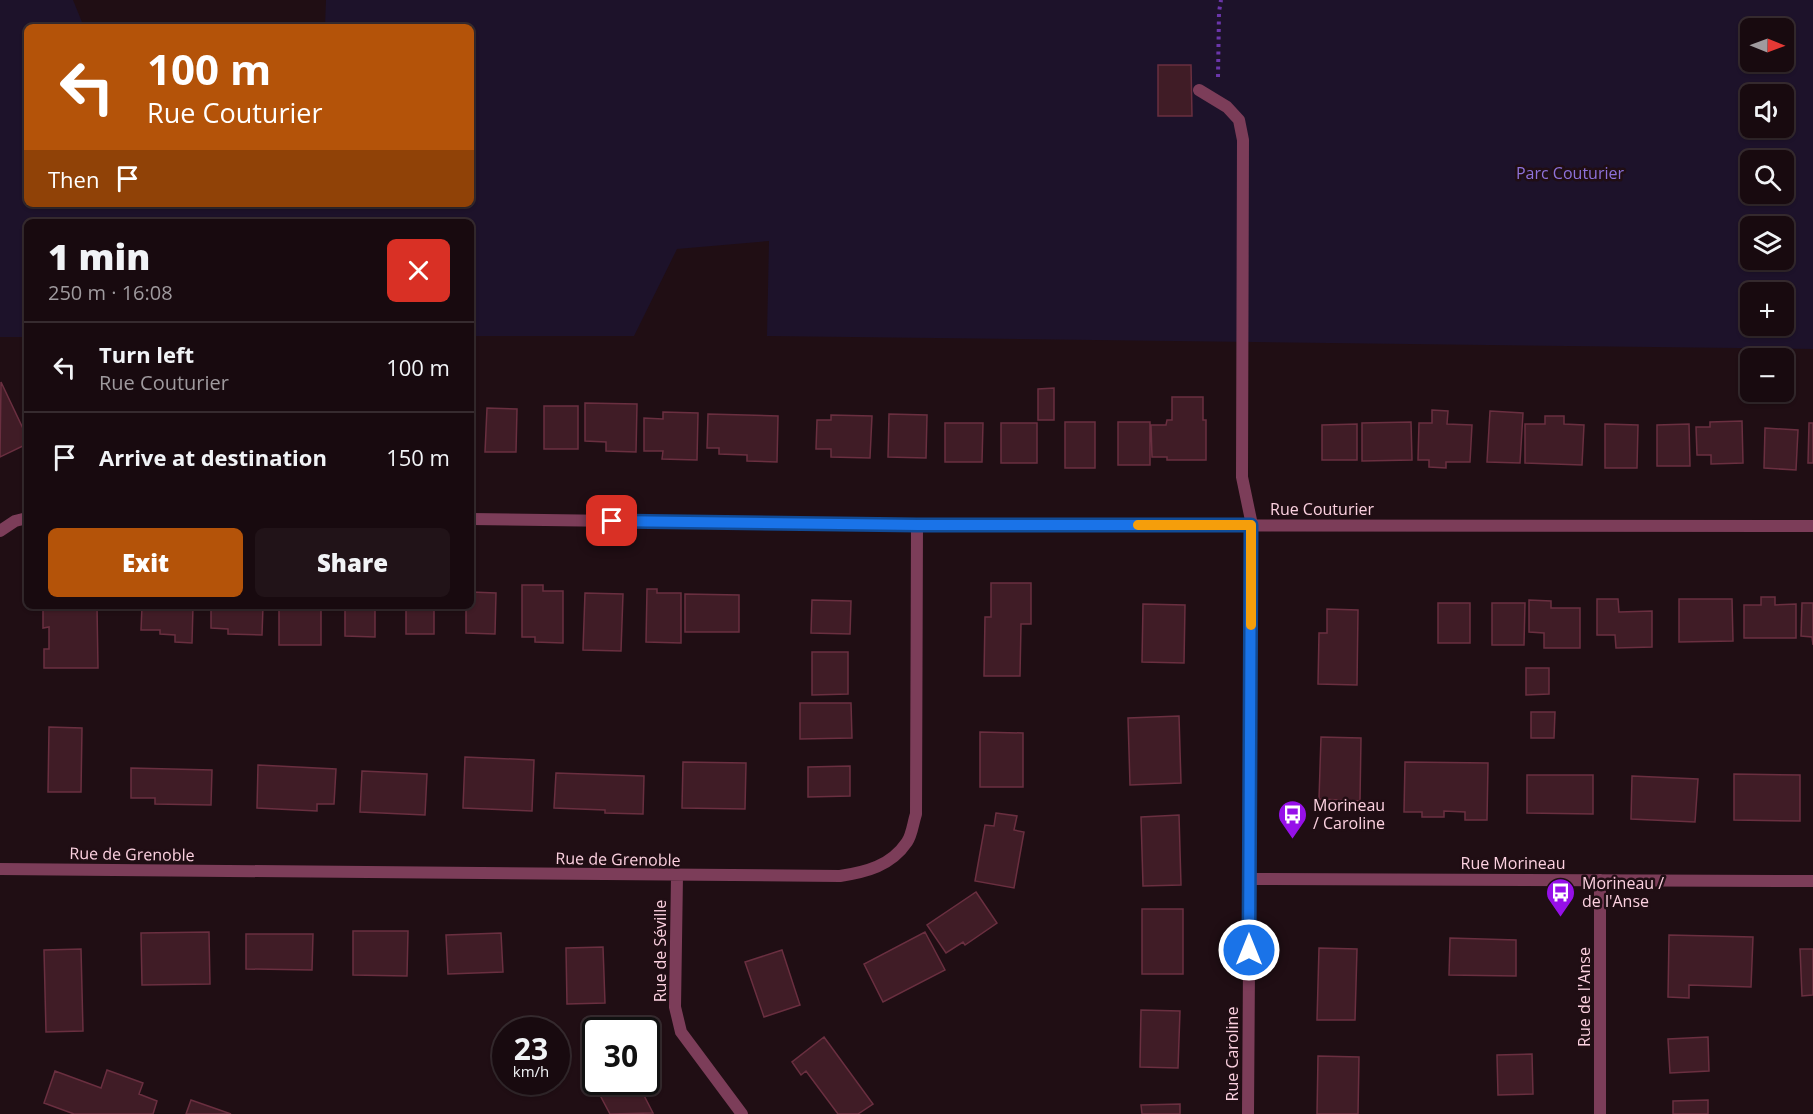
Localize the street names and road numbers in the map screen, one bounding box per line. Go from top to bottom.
street label: Rue Couturier [1270,498,1374,520]
street label: Rue de Grenoble [69,842,195,866]
street label: Rue de Grenoble [555,847,681,871]
street label: Rue Morineau [1461,852,1565,874]
street label: Rue de Séville [649,900,671,1002]
street label: Rue de l'Anse [1573,947,1595,1047]
street label: Rue Caroline [1221,1007,1243,1101]

